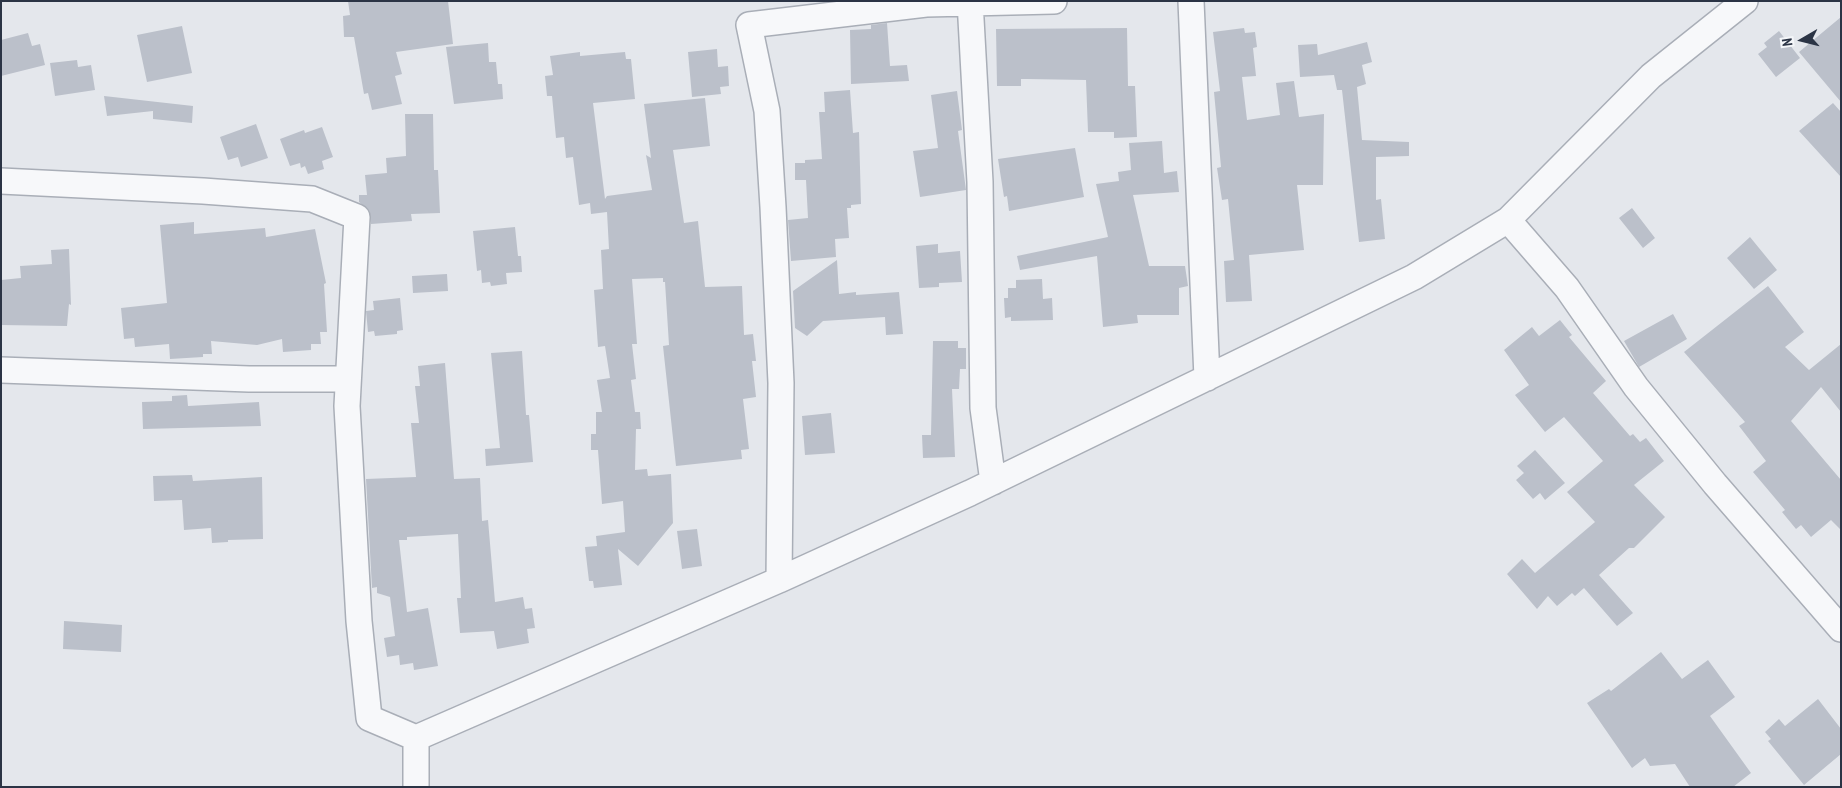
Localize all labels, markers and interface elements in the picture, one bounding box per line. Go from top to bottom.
north arrow [1777,15,1827,65]
text: N [1778,37,1797,47]

